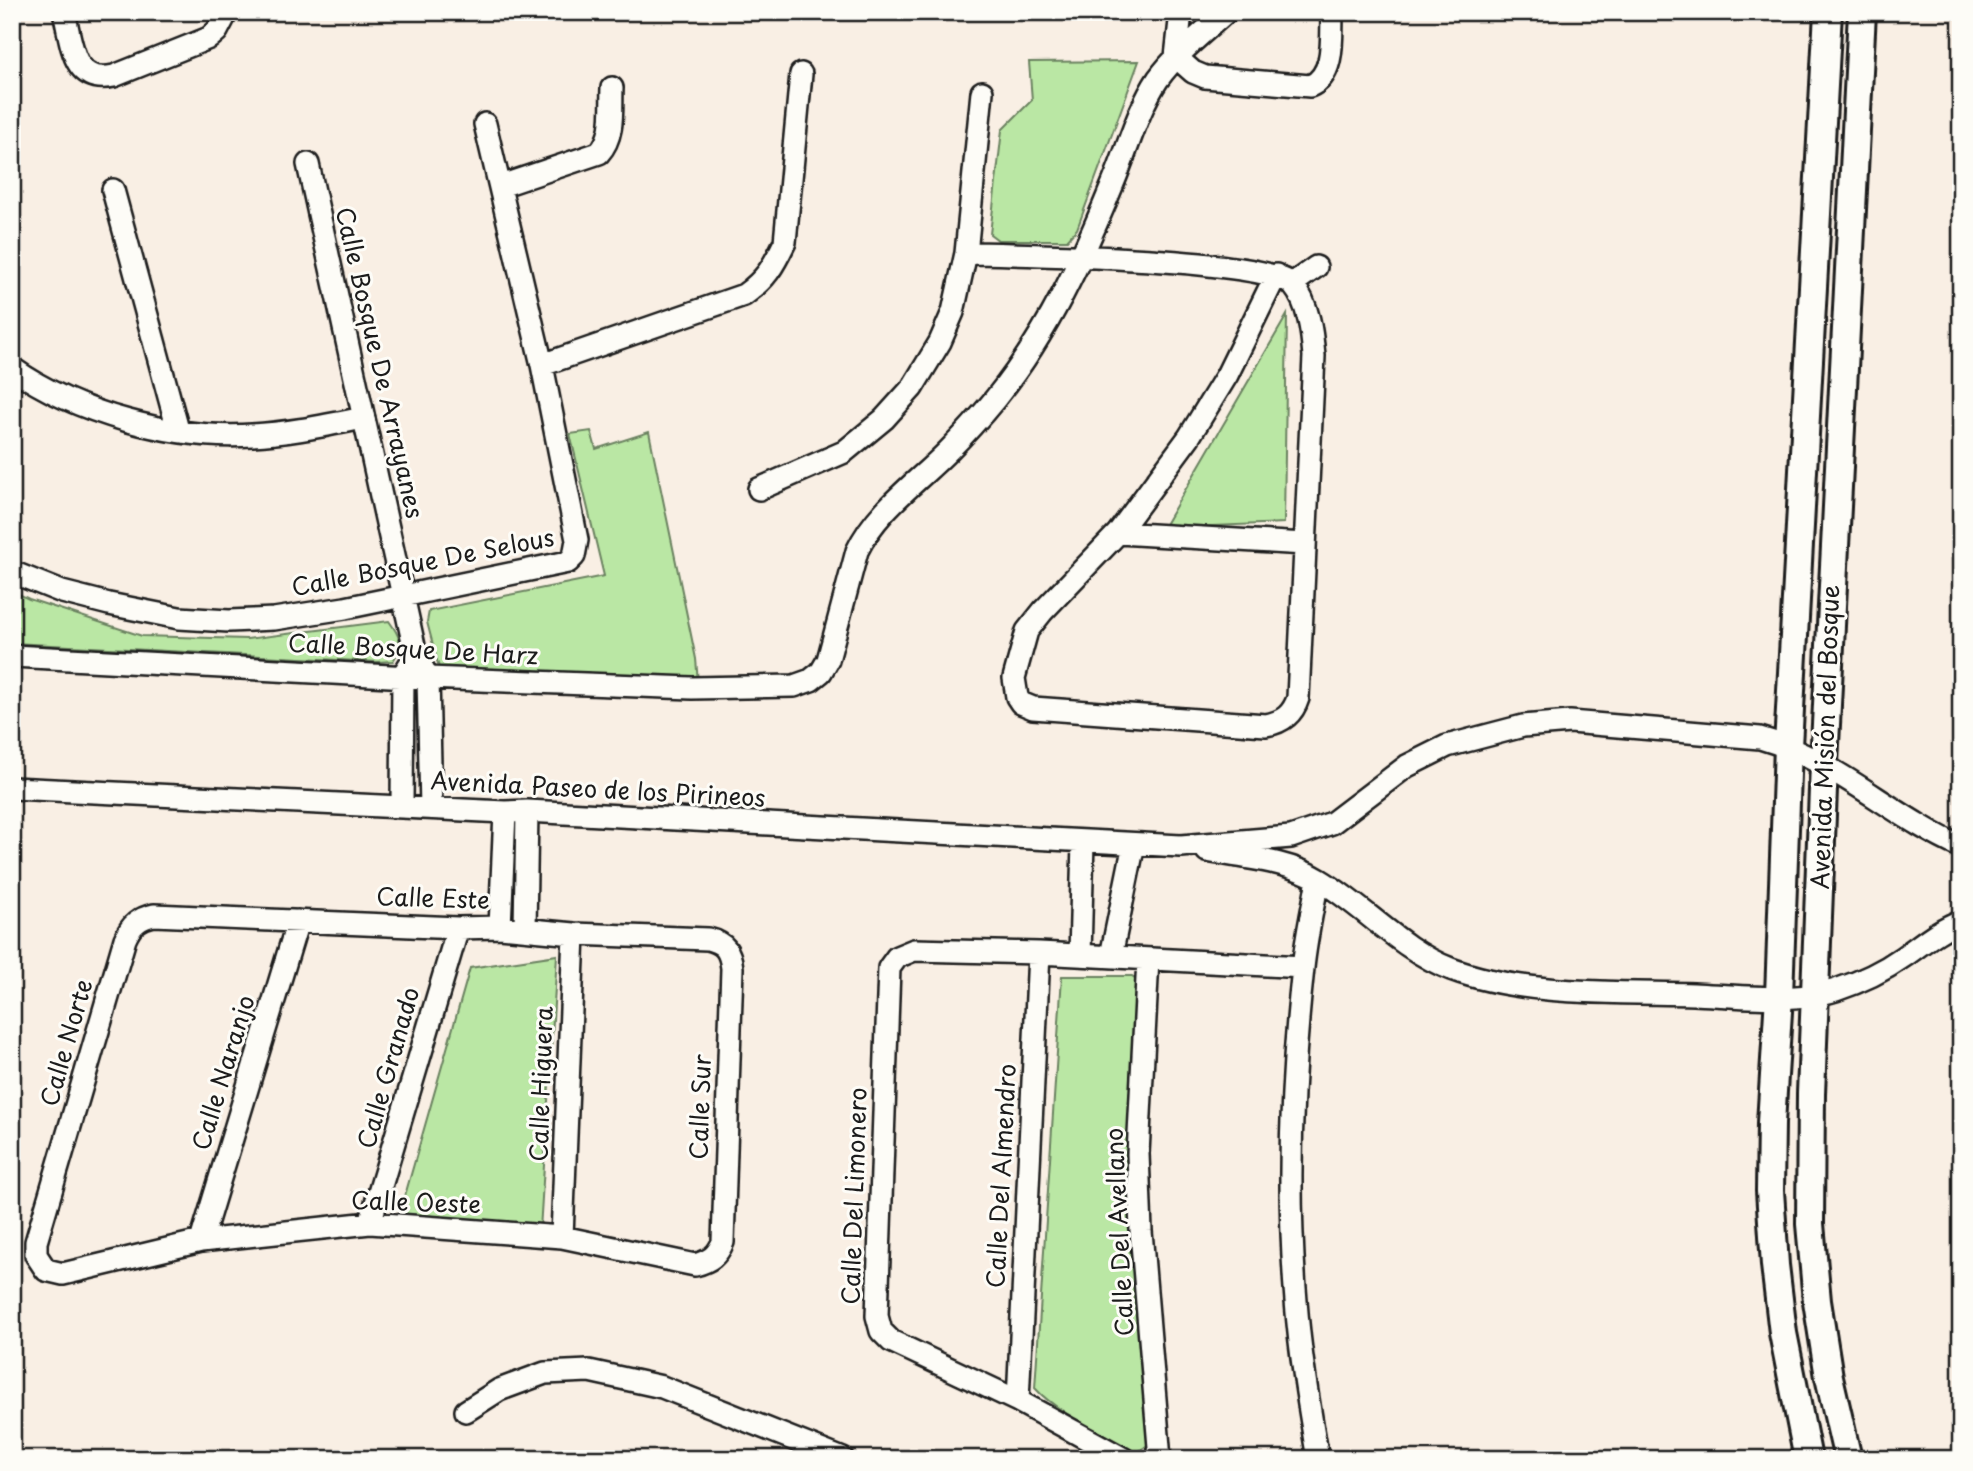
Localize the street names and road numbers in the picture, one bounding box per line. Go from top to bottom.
street label: Calle Bosque De Arrayanes [328,203,434,522]
street label: Calle Bosque De Selous [288,518,557,604]
street label: Avenida Misión del Bosque [1801,584,1847,890]
street label: Calle Bosque De Harz [287,623,539,673]
street label: Avenida Paseo de los Pirineos [430,761,767,815]
street label: Calle Este [376,877,490,917]
street label: Calle Norte [30,975,100,1110]
street label: Calle Granado [347,982,427,1152]
street label: Calle Naranjo [181,990,263,1154]
street label: Calle Higuera [519,1005,561,1162]
street label: Calle Sur [679,1053,719,1160]
street label: Calle Del Almendro [976,1063,1024,1289]
street label: Calle Del Limonero [831,1087,875,1305]
street label: Calle Del Avellano [1095,1127,1141,1337]
street label: Calle Oeste [350,1181,482,1221]

